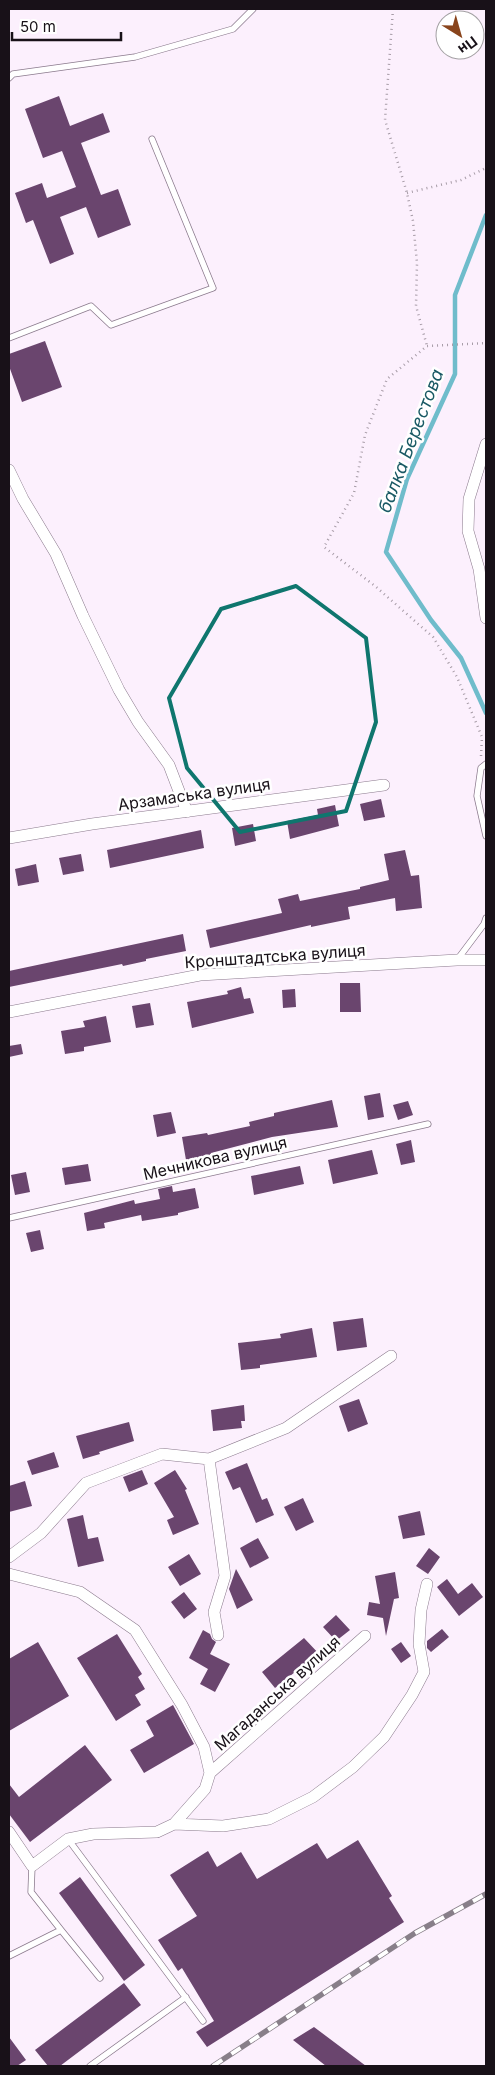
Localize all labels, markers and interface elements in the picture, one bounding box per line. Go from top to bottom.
scale bar [12,10,121,42]
north arrow [435,10,485,60]
text: 50 m [20,17,56,36]
text: Пн [455,33,481,58]
water label: балка Берестова [374,366,448,515]
street label: Арзамаська вулиця [117,773,271,815]
street label: Кронштадтська вулиця [184,940,366,972]
street label: Мечникова вулиця [141,1132,289,1184]
street label: Магаданська вулиця [210,1631,344,1755]

